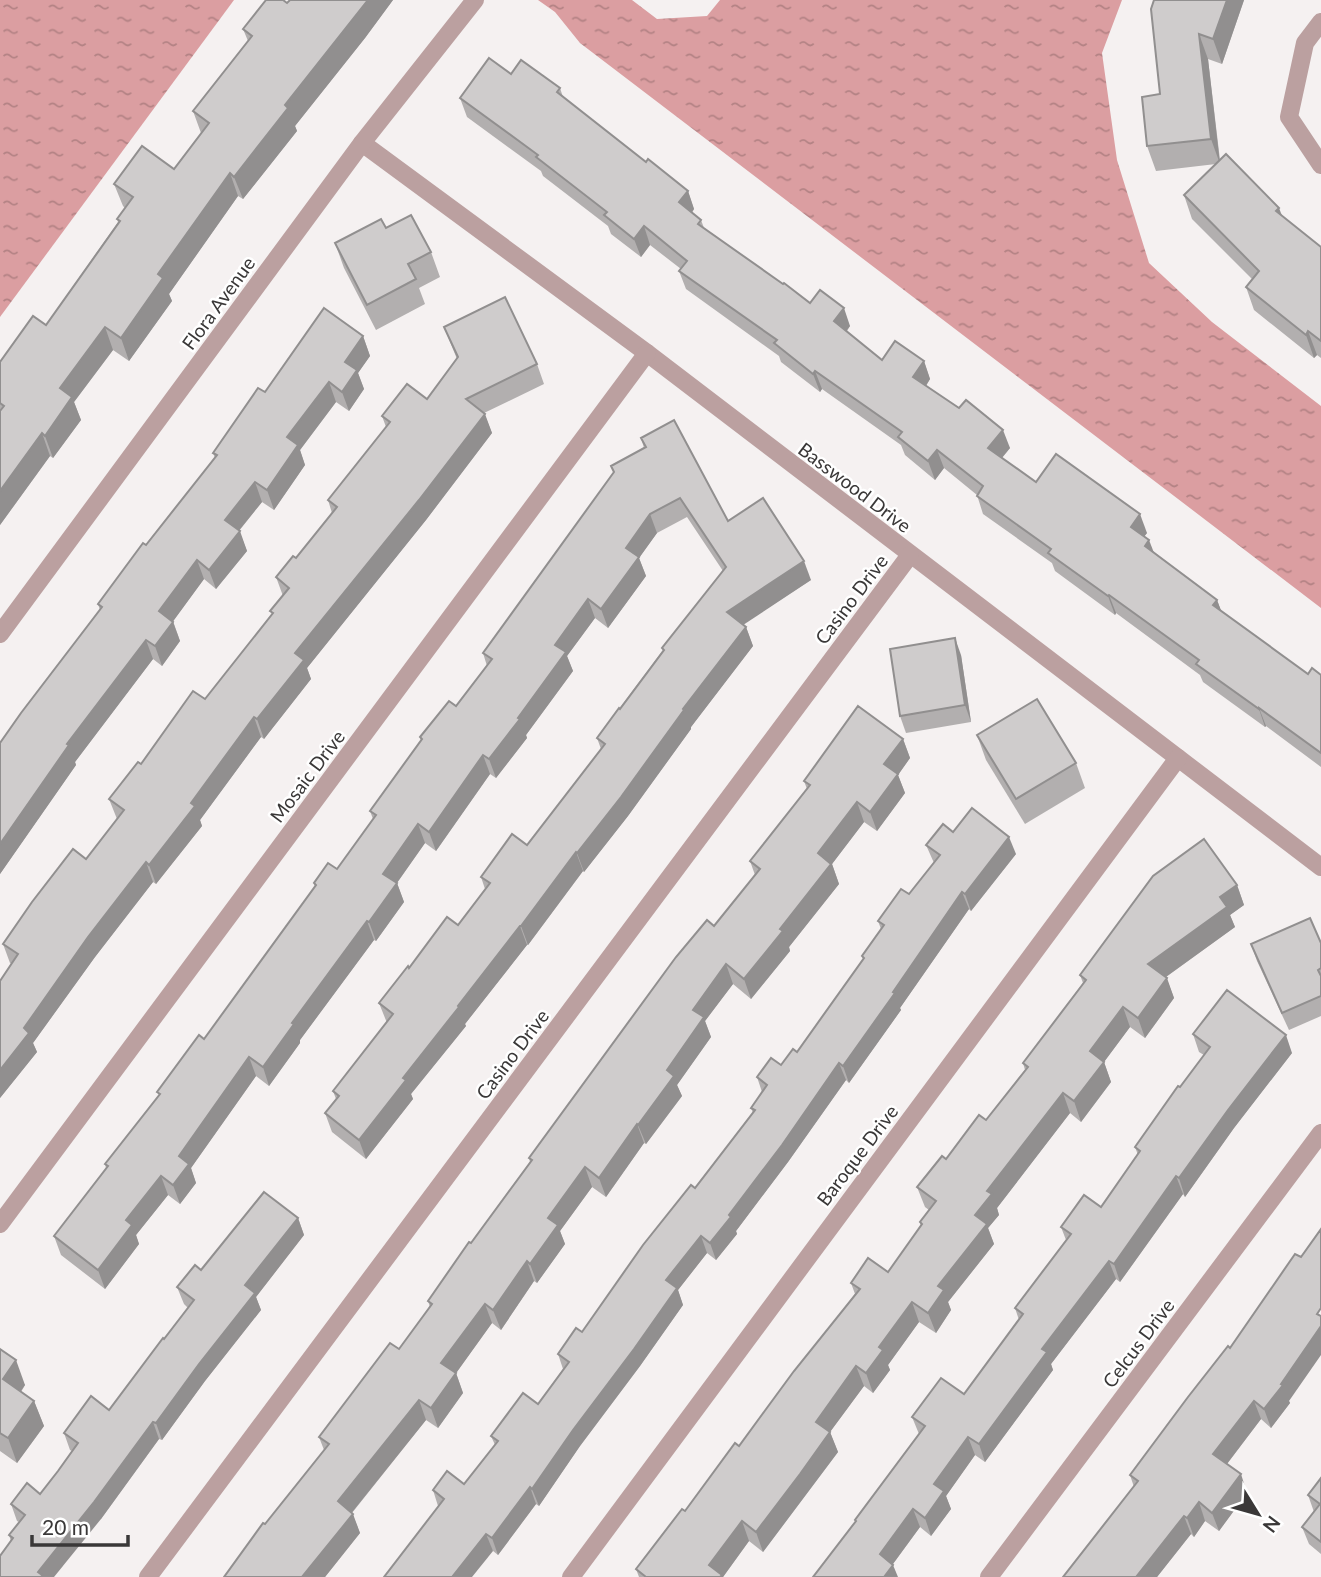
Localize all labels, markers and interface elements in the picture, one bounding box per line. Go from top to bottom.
street label: Flora Avenue [177,252,259,354]
street label: Basswood Drive [794,437,916,537]
street label: Casino Drive [810,550,892,648]
street label: Mosaic Drive [265,725,349,827]
street label: Casino Drive [471,1005,553,1103]
street label: Baroque Drive [812,1100,902,1210]
street label: Celcus Drive [1097,1294,1179,1392]
north arrow [1223,1479,1293,1549]
scale bar [32,1504,128,1548]
text: N [1258,1512,1286,1537]
text: 20 m [42,1514,89,1539]

